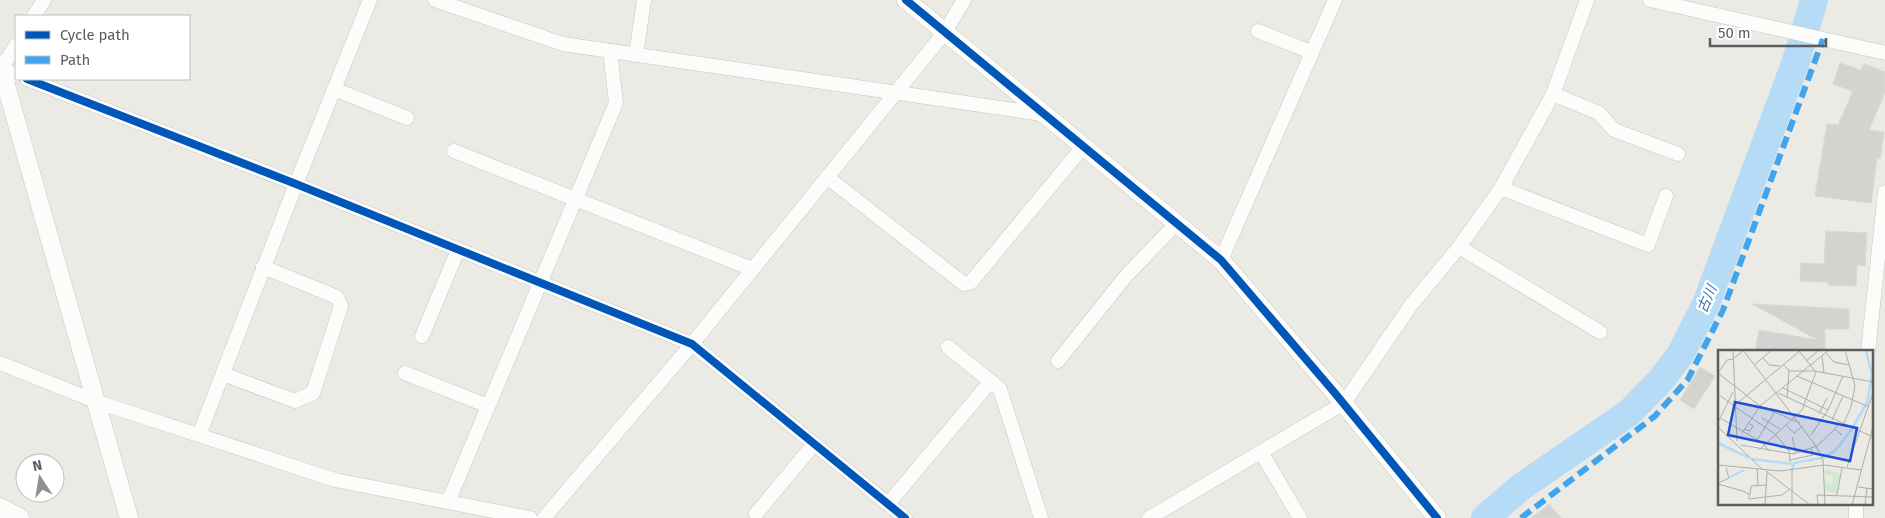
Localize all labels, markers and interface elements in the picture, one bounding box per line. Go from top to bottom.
legend [15,15,190,80]
scale bar [1710,15,1826,47]
text: 50 m [1718,24,1751,42]
text: Cycle path [60,26,130,44]
text: Path [60,51,90,69]
water label: 古川 [1694,281,1721,315]
inset map [1718,350,1872,506]
north arrow [15,453,65,503]
text: N [31,456,44,475]

